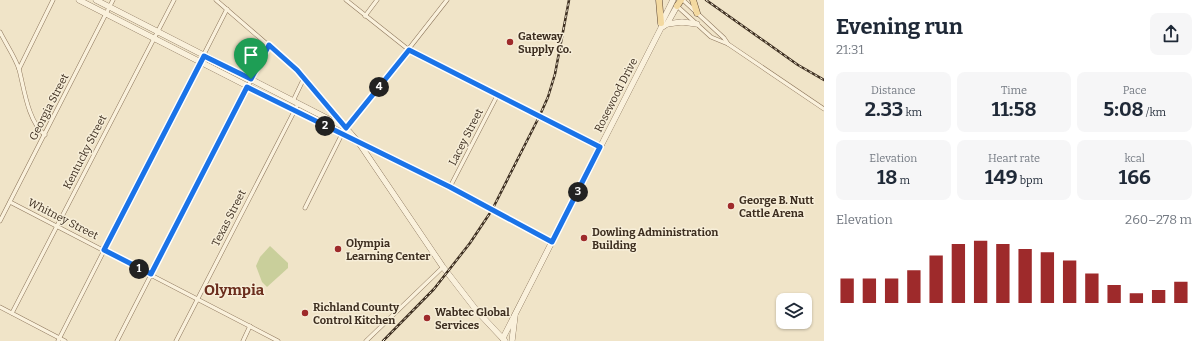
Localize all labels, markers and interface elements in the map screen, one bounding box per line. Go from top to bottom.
text: Evening run [836,13,963,40]
button: share [1150,13,1192,55]
place label: Gateway Supply Co. [518,30,572,56]
marker: Gateway Supply Co. [505,37,515,47]
pin [234,38,268,79]
text: 21:31 [836,42,864,57]
icon: arrive [240,44,262,66]
street label: Rosewood Drive [592,56,640,134]
street label: Georgia Street [27,71,71,143]
pin: 4 [369,77,389,97]
text: 4 [376,80,382,93]
text: Distance [871,84,916,97]
text: Time [1001,84,1027,97]
text: Pace [1123,84,1147,97]
text: 2.33 [865,97,903,121]
text: 11:58 [992,97,1036,121]
text: 5:08 [1103,97,1144,121]
street label: Lacey Street [446,106,486,168]
text: km [903,106,922,119]
text: /km [1144,106,1166,119]
street label: Kentucky Street [61,113,109,191]
pin: 2 [315,116,335,136]
text: 2 [322,119,328,132]
text: Elevation [869,152,917,165]
text: Heart rate [988,152,1040,165]
text: kcal [1124,152,1145,165]
text: 18 [877,165,897,189]
text: 149 [985,165,1018,189]
text: 166 [1119,165,1151,189]
text: m [897,174,910,187]
text: bpm [1018,174,1043,187]
pin: 3 [568,182,588,202]
text: 3 [575,185,581,198]
street label: Texas Street [209,187,249,249]
place label: George B. Nutt Cattle Arena [739,194,814,220]
street label: Whitney Street [26,196,100,242]
marker: George B. Nutt Cattle Arena [726,201,736,211]
text: Elevation [836,212,893,227]
text: 260–278 m [1125,212,1192,227]
place label: Dowling Administration Building [592,226,718,252]
marker: Dowling Administration Building [579,233,589,243]
place label: Olympia Learning Center [346,237,431,263]
marker: Olympia Learning Center [333,244,343,254]
pin: 1 [129,259,149,279]
text: 1 [137,262,141,275]
district label: Olympia [204,281,265,299]
map controls [776,293,812,329]
button: layers [776,293,812,329]
place label: Richland County Control Kitchen [313,301,400,327]
place label: Wabtec Global Services [435,306,510,332]
marker: Richland County Control Kitchen [300,308,310,318]
marker: Wabtec Global Services [422,313,432,323]

